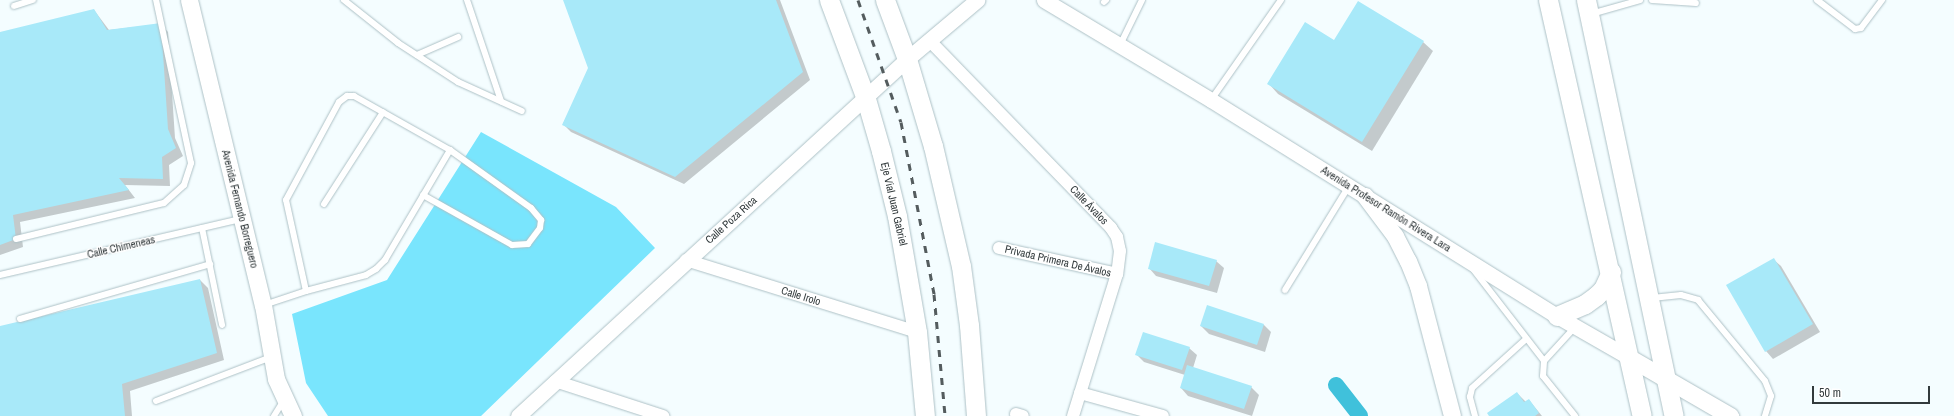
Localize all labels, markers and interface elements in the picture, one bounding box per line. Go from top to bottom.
street label: Avenida Fernando Borreguero [219,149,261,269]
street label: Eje Vial Juan Gabriel [878,161,910,247]
street label: Avenida Profesor Ramón Rivera Lara [1319,163,1453,255]
street label: Calle Ávalos [1067,182,1111,228]
street label: Calle Poza Rica [703,193,759,247]
street label: Calle Chimeneas [86,233,156,261]
street label: Privada Primera De Ávalos [1003,242,1113,280]
street label: Calle Irolo [780,284,822,308]
scale bar [1814,378,1932,404]
text: 50 m [1819,385,1841,401]

